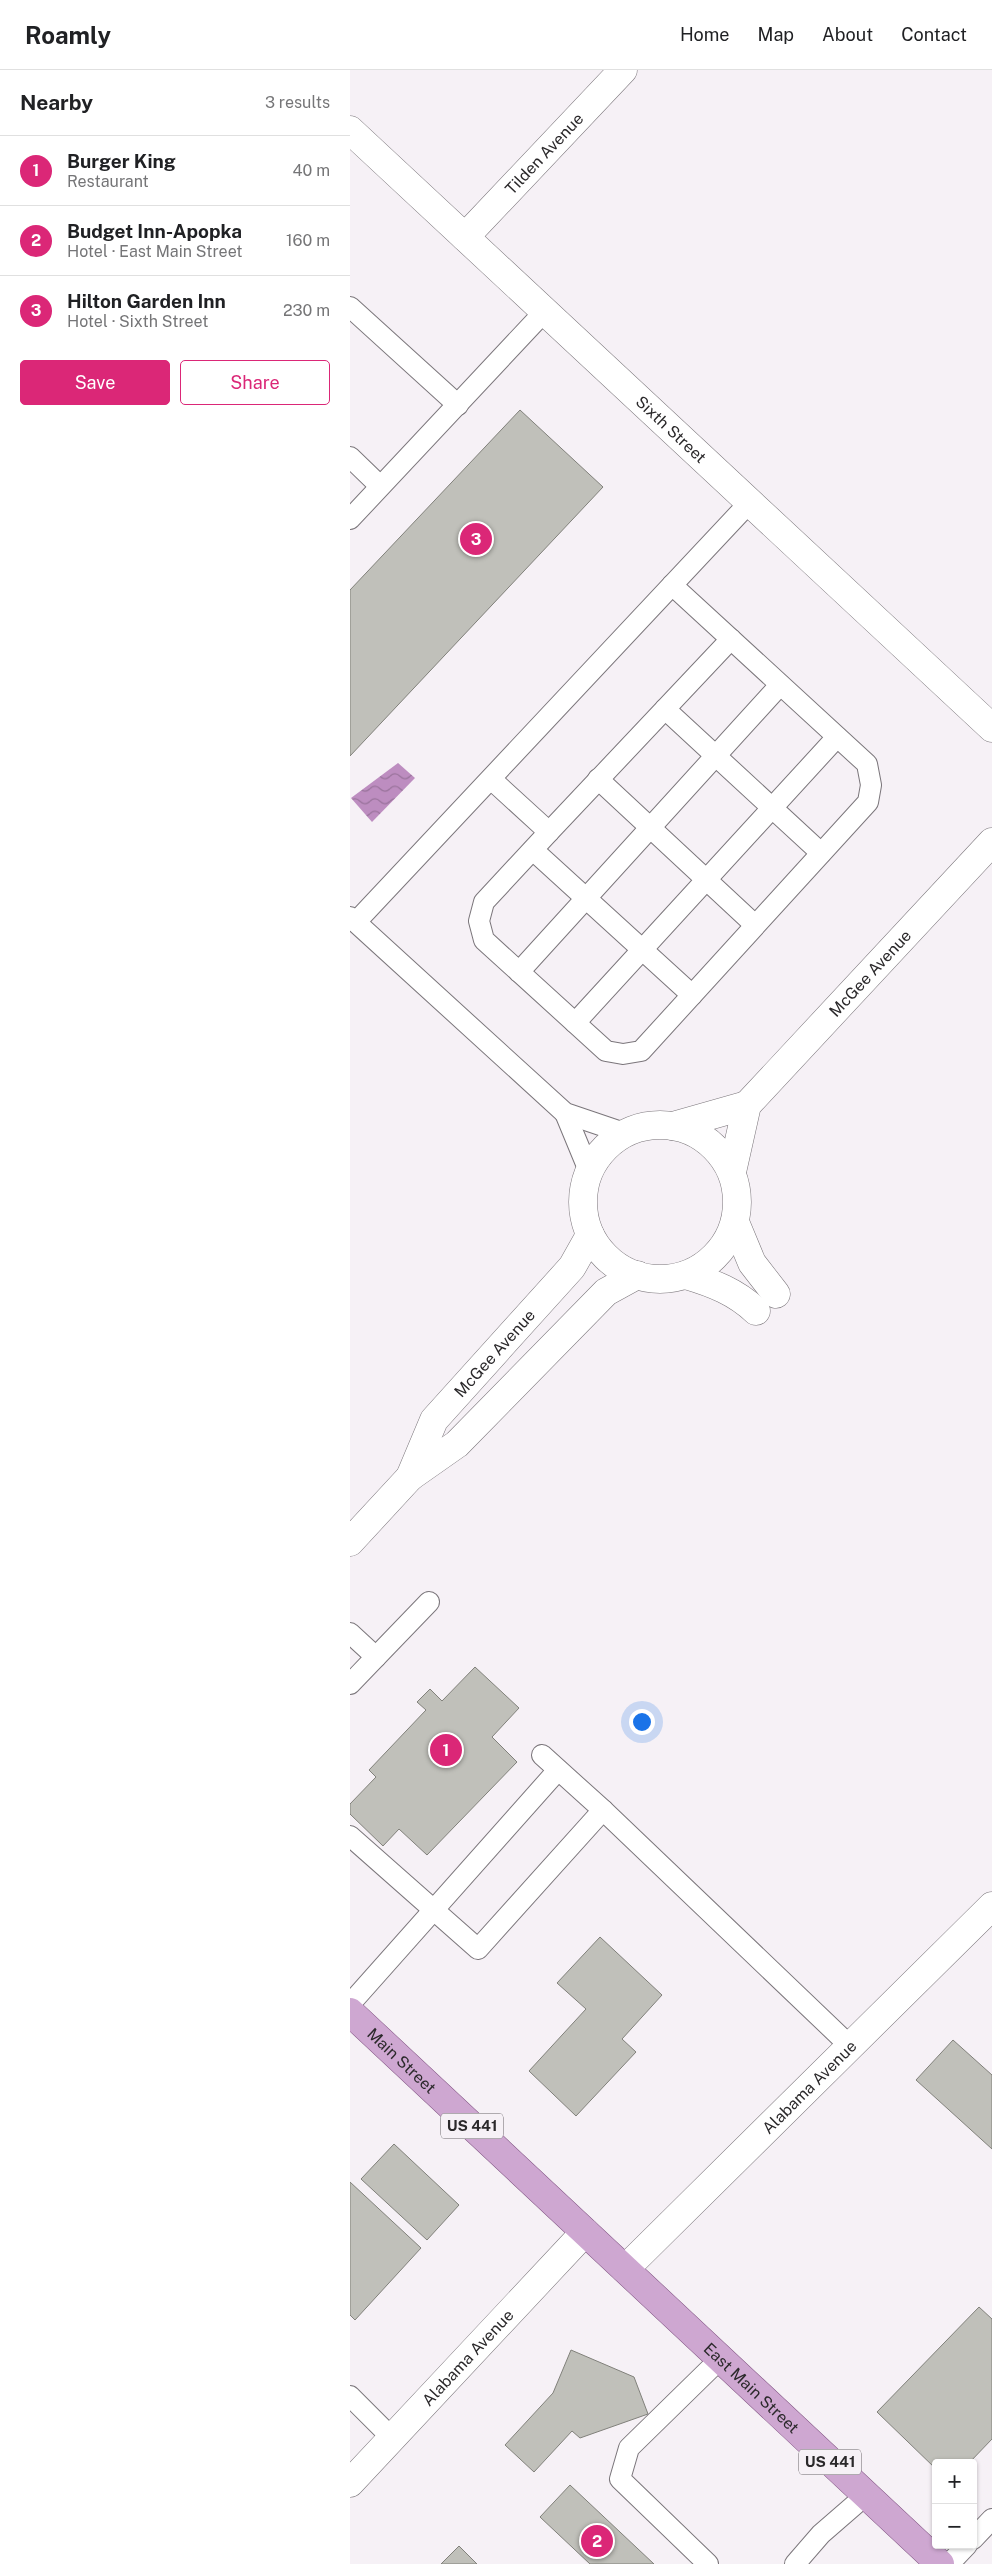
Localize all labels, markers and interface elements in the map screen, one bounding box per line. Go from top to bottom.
text: Roamly [25,21,111,49]
text: Home [680,24,730,45]
text: Map [758,24,794,45]
text: About [822,24,873,45]
text: Contact [901,24,967,45]
text: Nearby [20,90,93,115]
text: 3 results [265,93,330,112]
street label: Tilden Avenue [501,109,587,198]
text: Burger King [67,150,176,172]
text: 1 [33,161,39,180]
text: 40 m [292,161,330,180]
text: Restaurant [67,172,149,191]
text: Budget Inn-Apopka [67,220,242,242]
text: 2 [31,231,41,250]
text: 160 m [286,231,330,250]
text: Hotel · East Main Street [67,242,243,261]
text: Hilton Garden Inn [67,290,226,312]
text: 3 [31,301,41,320]
text: 230 m [283,301,330,320]
text: Hotel · Sixth Street [67,312,209,331]
button: Save [20,360,170,405]
button: Share [180,360,330,405]
street label: Sixth Street [632,392,710,467]
pin: 3 [460,520,492,558]
street label: McGee Avenue [825,926,915,1021]
street label: McGee Avenue [450,1306,539,1401]
your location [629,1709,655,1735]
pin: 1 [430,1731,462,1769]
street label: Main Street [363,2024,440,2098]
street label: Alabama Avenue [758,2037,861,2138]
road number: US 441 [441,2114,503,2138]
street label: Alabama Avenue [418,2306,518,2410]
street label: East Main Street [700,2339,803,2437]
road number: US 441 [799,2450,861,2474]
map controls [932,2459,977,2549]
button: + [932,2459,977,2504]
button: − [932,2504,977,2549]
pin: 2 [581,2522,613,2560]

